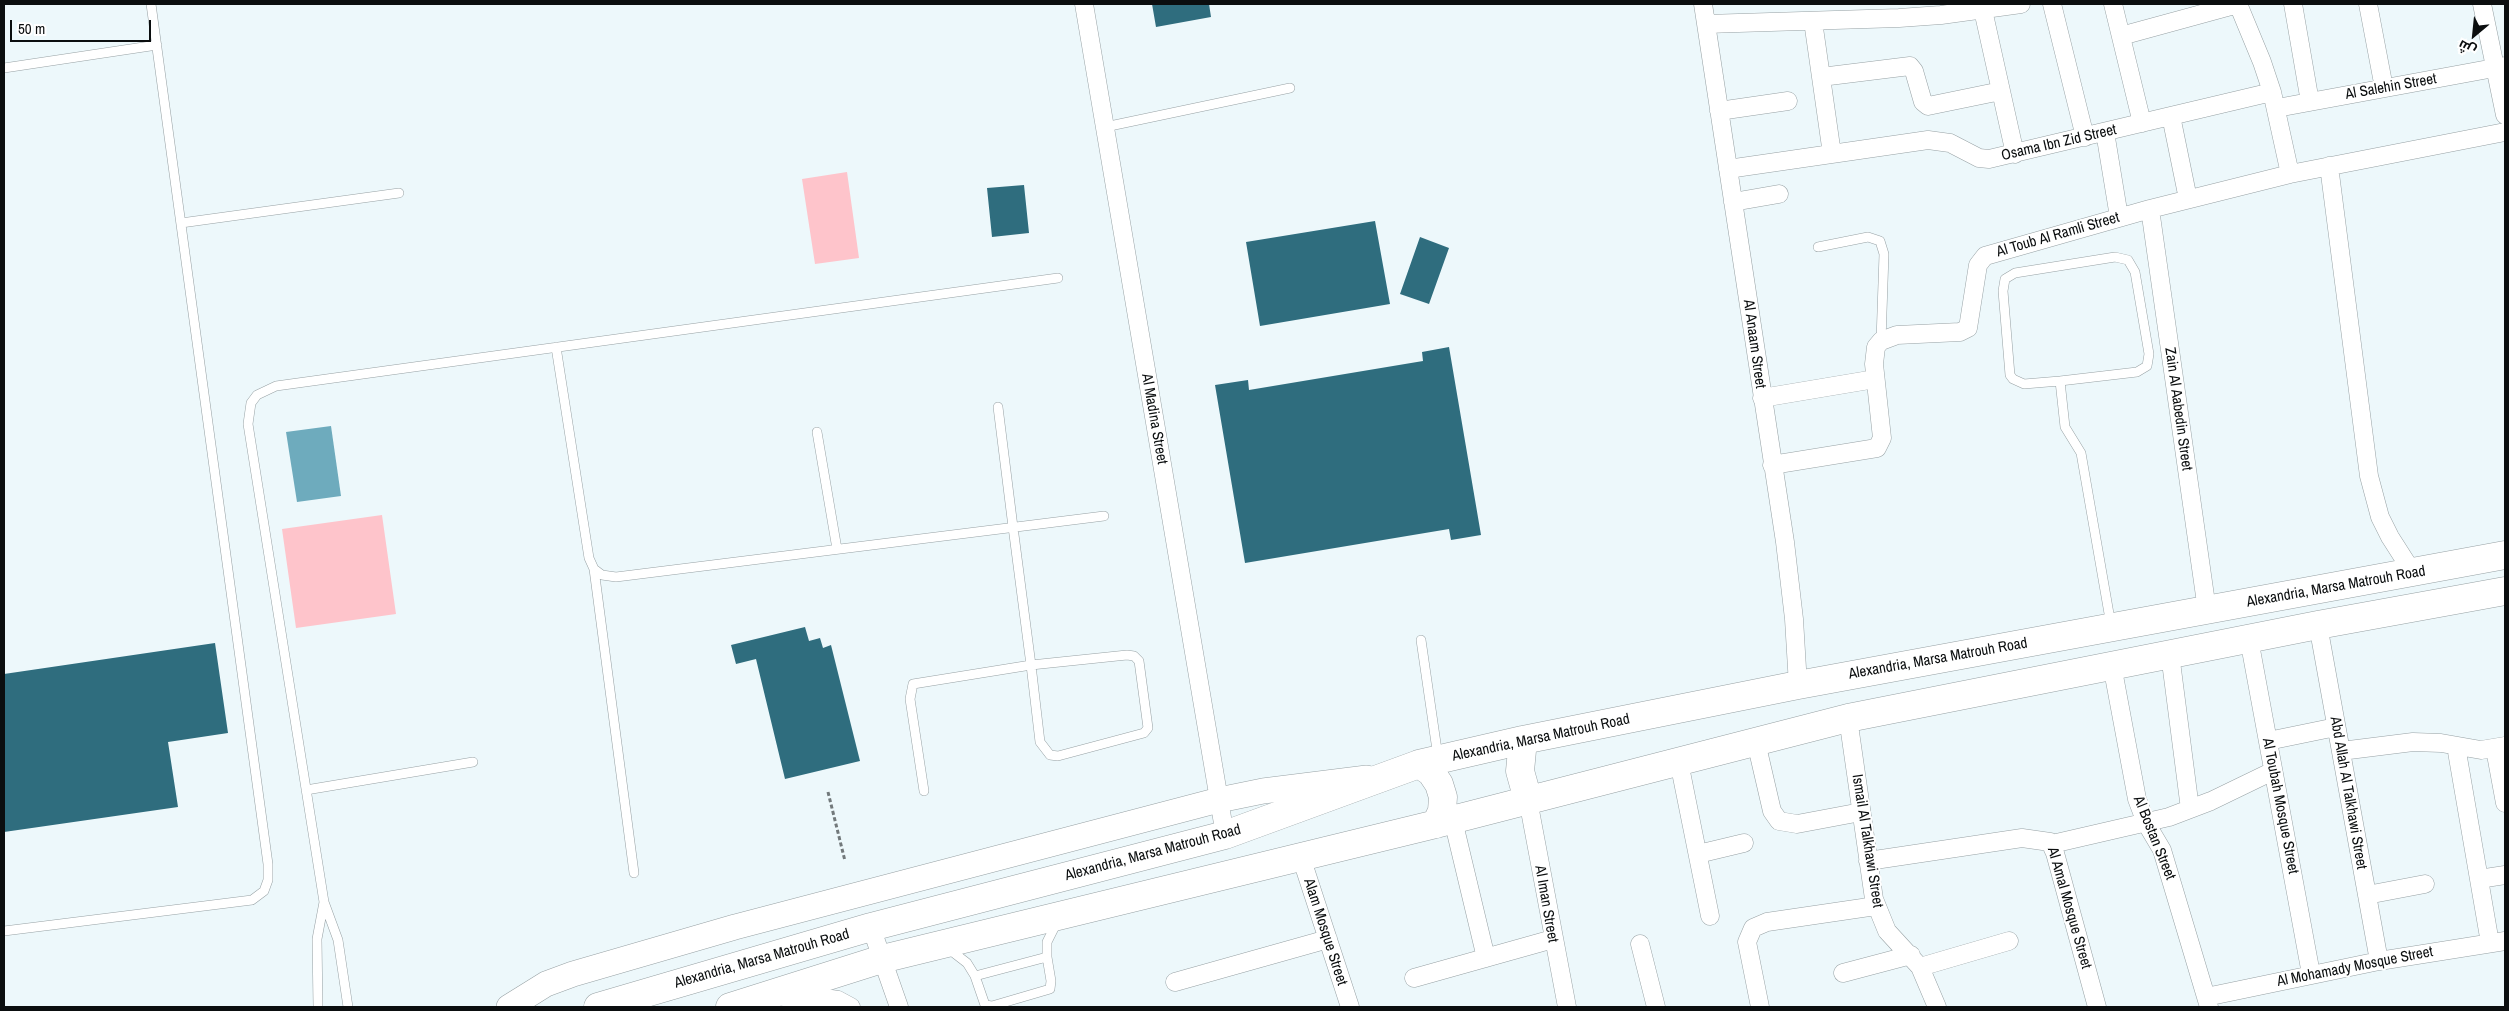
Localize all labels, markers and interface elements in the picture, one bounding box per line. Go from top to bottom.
scale bar [12,10,154,42]
north arrow [2449,10,2499,60]
text: 50 m [18,18,45,39]
text: ش [2455,36,2479,60]
street label: Al Salehin Street [2344,70,2438,104]
street label: Osama Ibn Zid Street [2000,121,2118,165]
street label: Al Toub Al Ramli Street [1994,209,2122,261]
street label: Al Anaam Street [1739,298,1769,390]
street label: Zain Al Aabedin Street [2160,346,2196,472]
street label: Al Madina Street [1137,372,1171,466]
street label: Alexandria, Marsa Matrouh Road [2245,562,2427,612]
street label: Alexandria, Marsa Matrouh Road [1847,634,2029,684]
street label: Alexandria, Marsa Matrouh Road [1451,710,1631,766]
street label: Abd Allah Al Talkhawi Street [2326,715,2370,871]
street label: Al Toubah Mosque Street [2258,736,2302,876]
street label: Ismail Al Talkhawi Street [1848,773,1886,909]
street label: Al Bostan Street [2129,793,2179,883]
street label: Alexandria, Marsa Matrouh Road [1063,821,1243,885]
street label: Al Amal Mosque Street [2043,845,2095,971]
street label: Al Iman Street [1530,864,1562,944]
street label: Alam Mosque Street [1299,876,1351,988]
street label: Alexandria, Marsa Matrouh Road [672,925,852,993]
street label: Al Mohamady Mosque Street [2275,943,2435,991]

